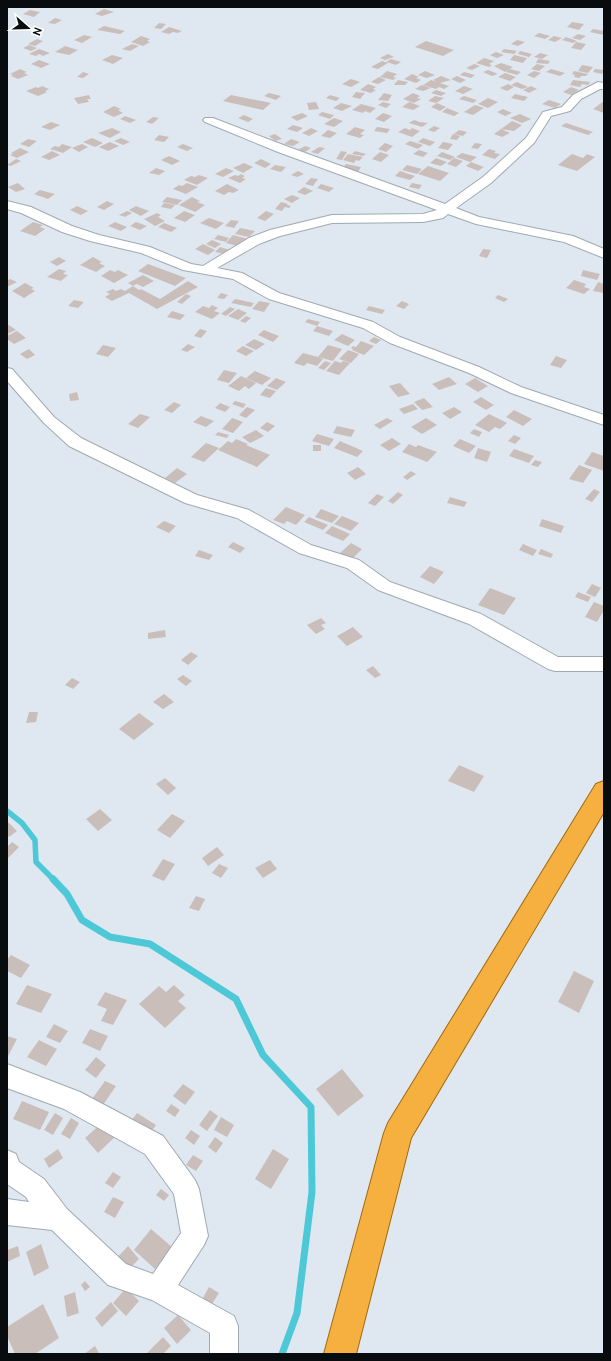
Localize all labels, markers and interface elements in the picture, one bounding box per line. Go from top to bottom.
north arrow [8,8,48,48]
text: N [29,25,45,37]

